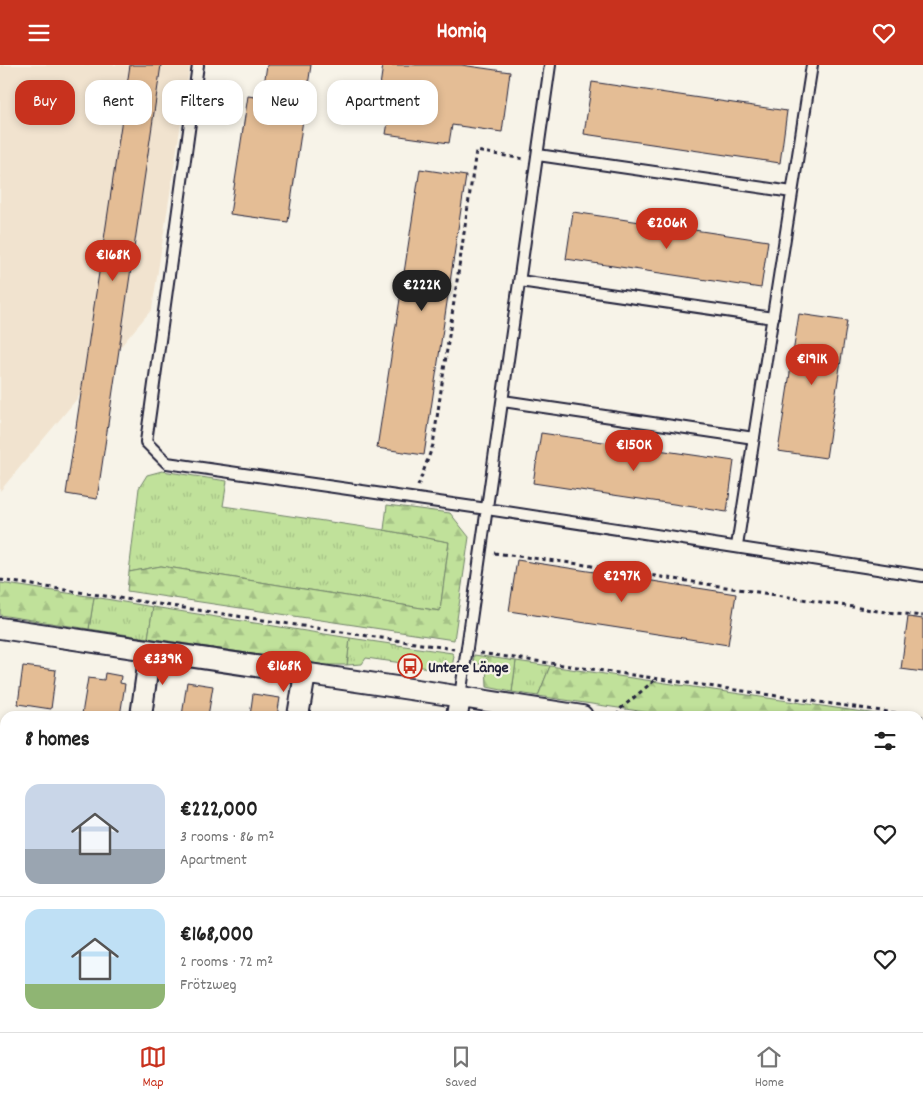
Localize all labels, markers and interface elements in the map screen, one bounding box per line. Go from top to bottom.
text: Homiq [437,17,486,48]
icon: menu [25,19,53,47]
icon: heart [870,19,898,47]
chip: Buy [15,80,75,125]
chip: Rent [85,80,152,125]
chip: Filters [162,80,243,125]
chip: New [253,80,317,125]
chip: Apartment [327,80,438,125]
pin: €206K [632,207,702,250]
text: €206K [647,212,687,235]
pin: €168K [78,239,148,282]
text: €168K [96,244,130,267]
pin: €222K [387,269,457,312]
text: €222K [403,274,441,297]
pin: €191K [777,343,847,386]
text: €191K [797,348,827,371]
pin: €150K [599,429,669,472]
text: €150K [616,434,652,457]
pin: €297K [587,561,657,603]
text: €297K [604,565,640,588]
pin: €339K [128,643,198,686]
text: €339K [144,648,182,671]
pin: €168K [249,651,319,693]
bus stop icon: Untere Länge [397,653,423,679]
text: €168K [267,655,301,678]
place label: Untere Länge [428,657,509,680]
text: 8 homes [25,726,90,756]
icon: filters [871,727,899,755]
text: €222,000 [180,796,258,826]
icon: home [65,804,125,864]
icon: heart [871,820,899,848]
text: 3 rooms · 86 m² [180,826,274,849]
text: Apartment [180,849,247,872]
text: €168,000 [180,921,253,951]
icon: home [65,929,125,989]
icon: heart [871,945,899,973]
text: 2 rooms · 72 m² [180,951,273,974]
text: Frötzweg [180,974,237,997]
tab: Map [139,1043,167,1093]
tab: Saved [445,1043,477,1093]
tab: Home [755,1043,784,1093]

